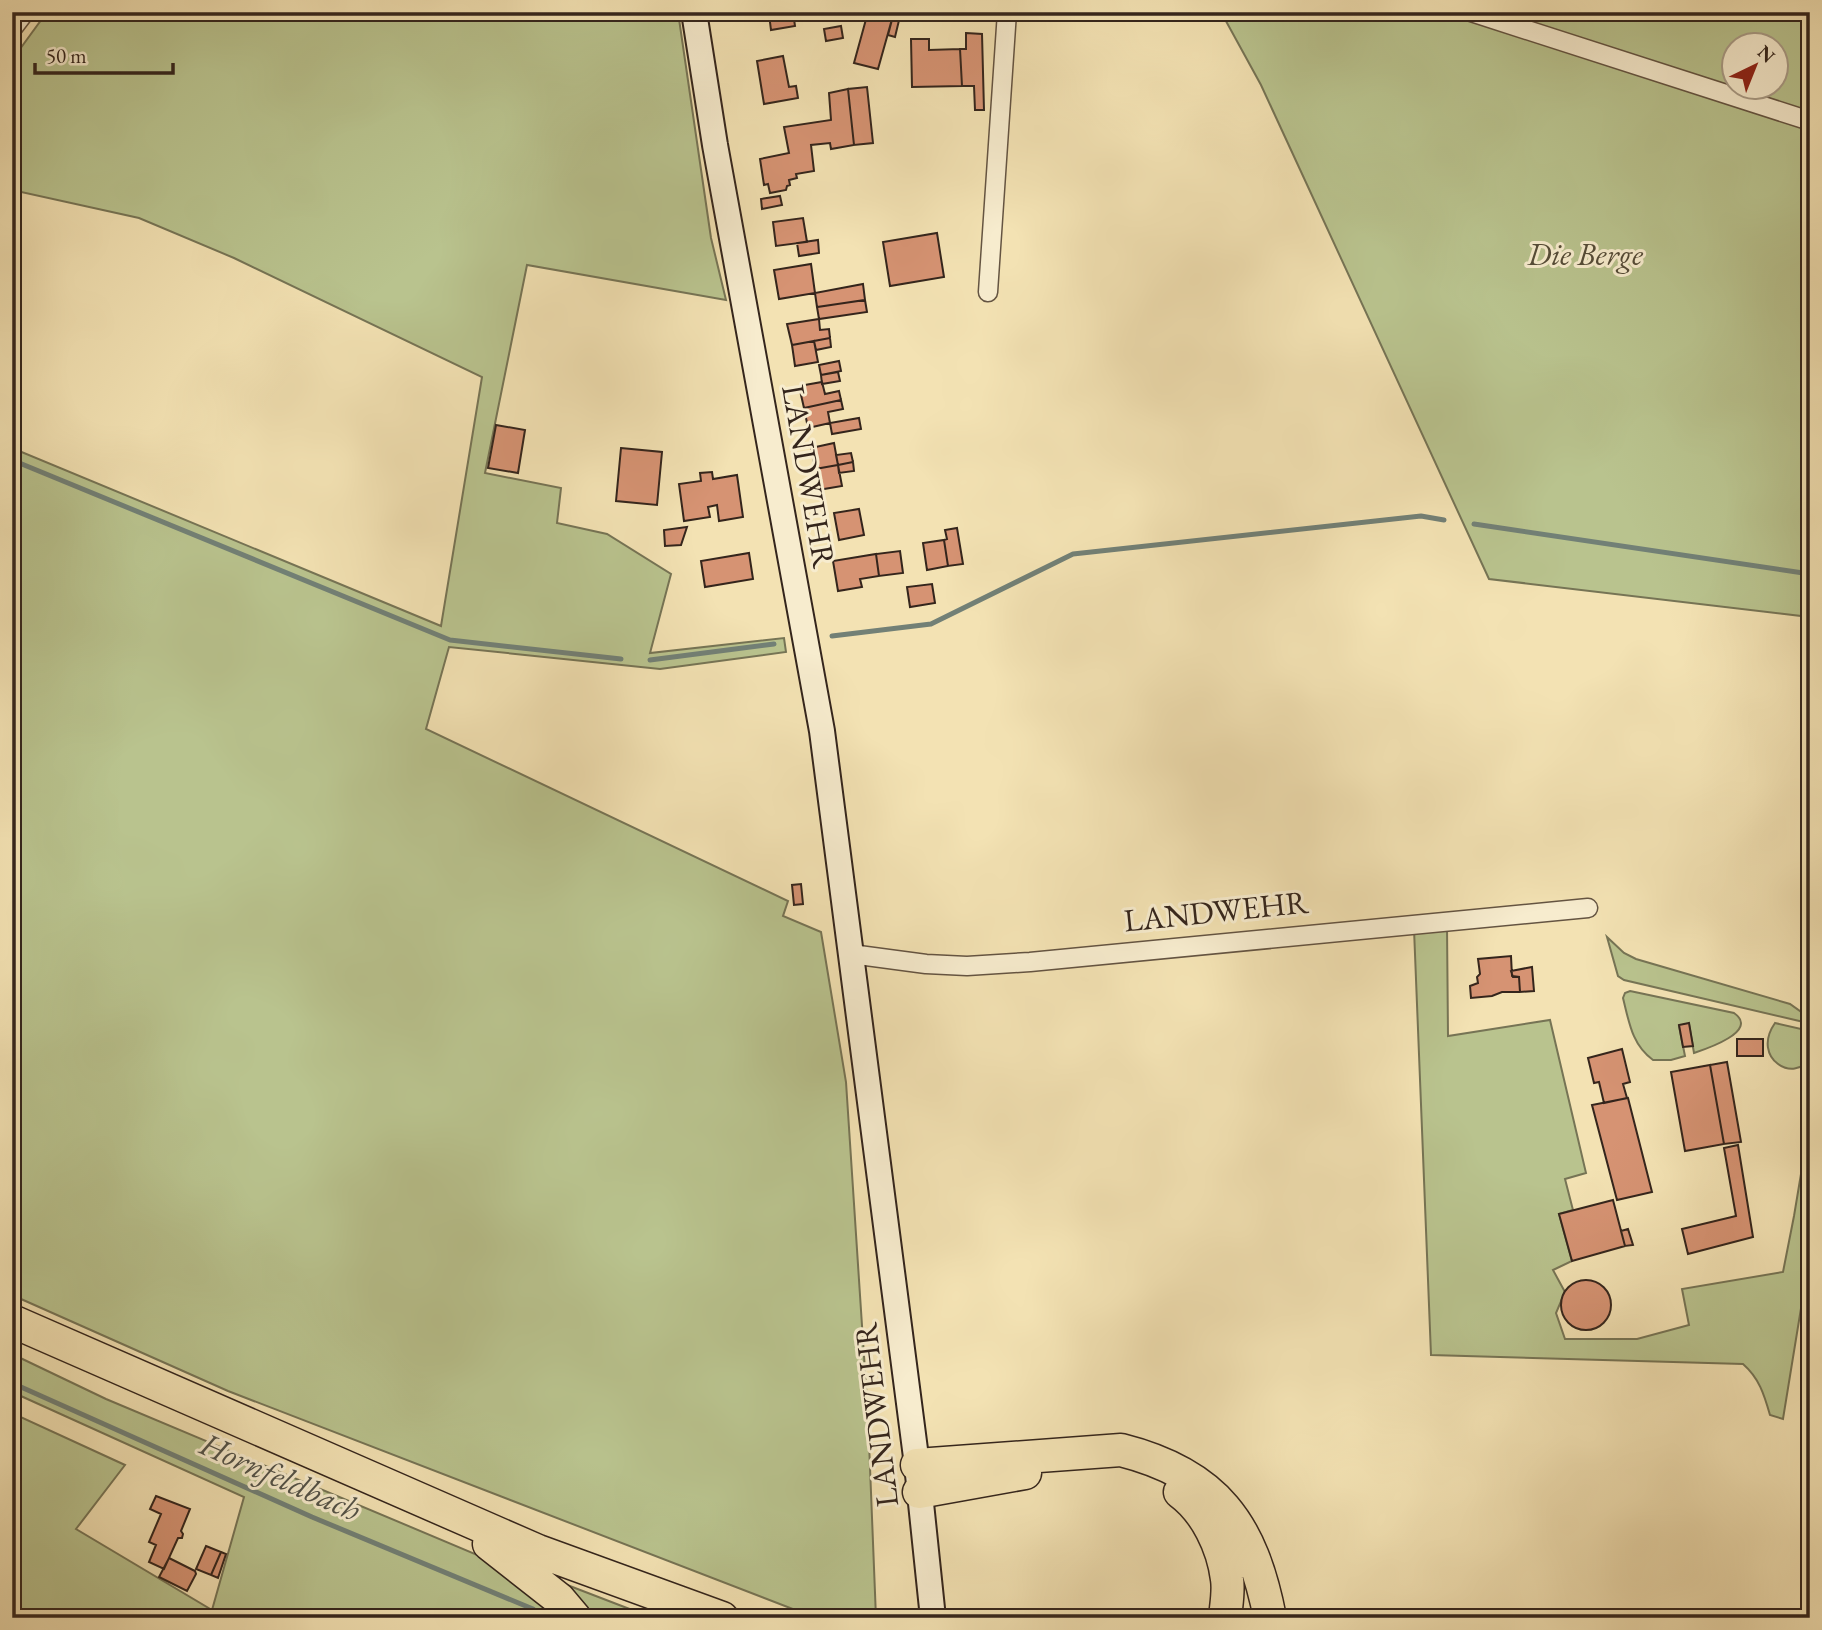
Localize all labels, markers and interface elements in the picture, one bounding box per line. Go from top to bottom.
scale bar [35,32,173,76]
north arrow [1720,32,1790,102]
text: N [1752,40,1781,69]
text: 50 m [46,42,87,69]
park label: Die Berge [1526,233,1644,275]
street label: LANDWEHR [772,381,846,571]
street label: LANDWEHR [1122,880,1311,942]
street label: LANDWEHR [844,1320,908,1510]
water label: Hornfeldbach [193,1422,368,1531]

